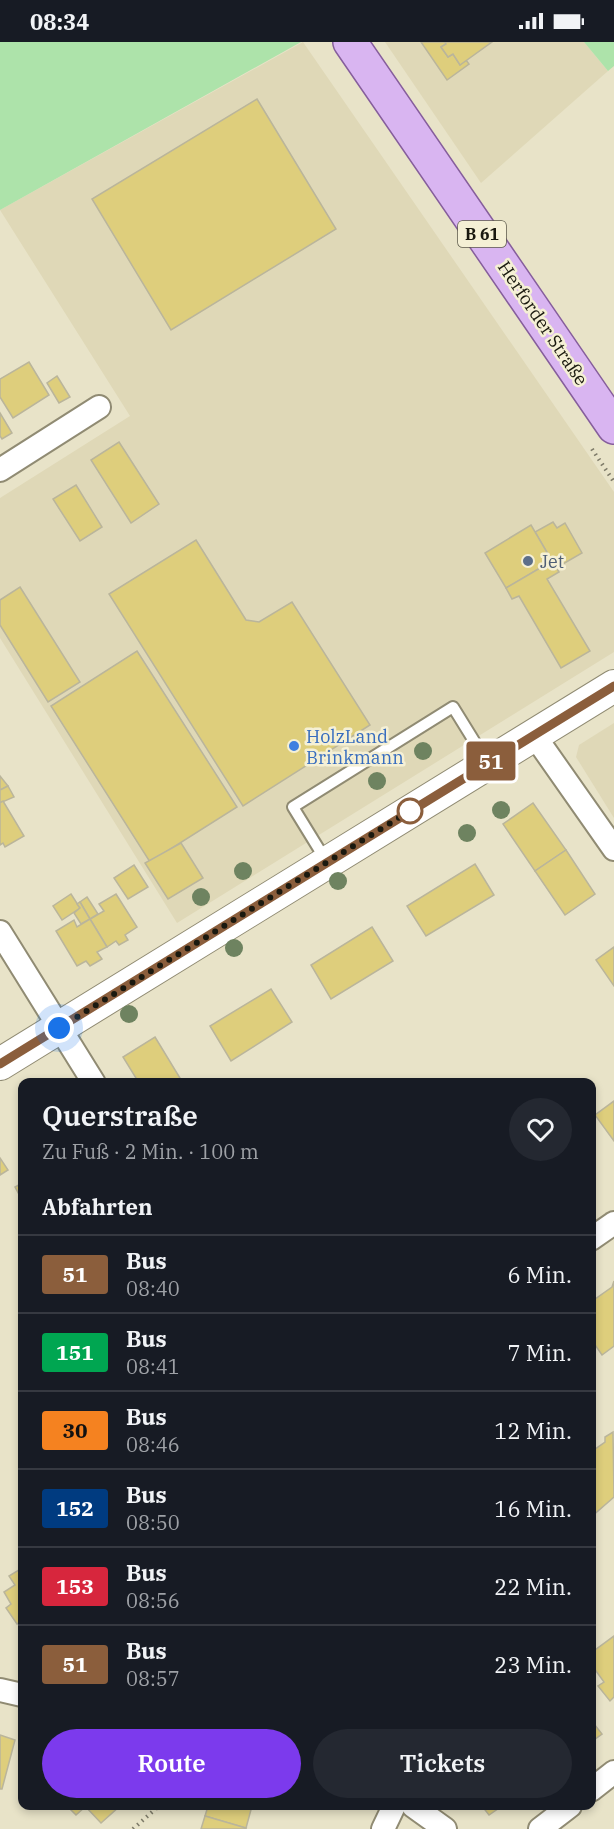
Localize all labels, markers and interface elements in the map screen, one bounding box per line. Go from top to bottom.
text: 08:34 [30,7,89,36]
road number: B 61 [458,221,506,247]
street label: Herforder Straße [493,257,593,389]
place label: Jet [540,550,564,573]
marker: Jet [521,554,535,568]
place label: HolzLand Brinkmann [306,725,404,769]
marker: HolzLand Brinkmann [287,739,301,753]
line badge: 51 [464,742,518,780]
text: 51 [478,747,504,775]
unlabelled marker [397,798,423,824]
your location [44,1013,74,1043]
text: Querstraße [42,1097,198,1134]
button: heart [509,1098,572,1161]
text: Zu Fuß · 2 Min. · 100 m [42,1138,259,1165]
text: Abfahrten [42,1192,153,1221]
text: Bus [126,1246,167,1275]
text: 51 [62,1260,88,1288]
text: 6 Min. [507,1260,572,1289]
text: 08:40 [126,1275,180,1302]
text: Bus [126,1324,167,1353]
text: 151 [56,1338,94,1366]
text: 7 Min. [507,1338,572,1367]
text: 08:41 [126,1353,180,1380]
text: Bus [126,1402,167,1431]
text: 30 [62,1416,88,1444]
text: 12 Min. [494,1416,572,1445]
text: 08:46 [126,1431,180,1458]
text: Bus [126,1480,167,1509]
text: 152 [56,1494,94,1522]
text: 16 Min. [494,1494,572,1523]
text: 08:50 [126,1509,180,1536]
text: Bus [126,1558,167,1587]
text: 153 [56,1572,94,1600]
text: 22 Min. [494,1572,572,1601]
text: 08:56 [126,1587,180,1614]
text: Bus [126,1636,167,1665]
text: 51 [62,1650,88,1678]
text: 23 Min. [494,1650,572,1679]
text: 08:57 [126,1665,180,1692]
button: Route [42,1729,301,1798]
button: Tickets [313,1729,572,1798]

